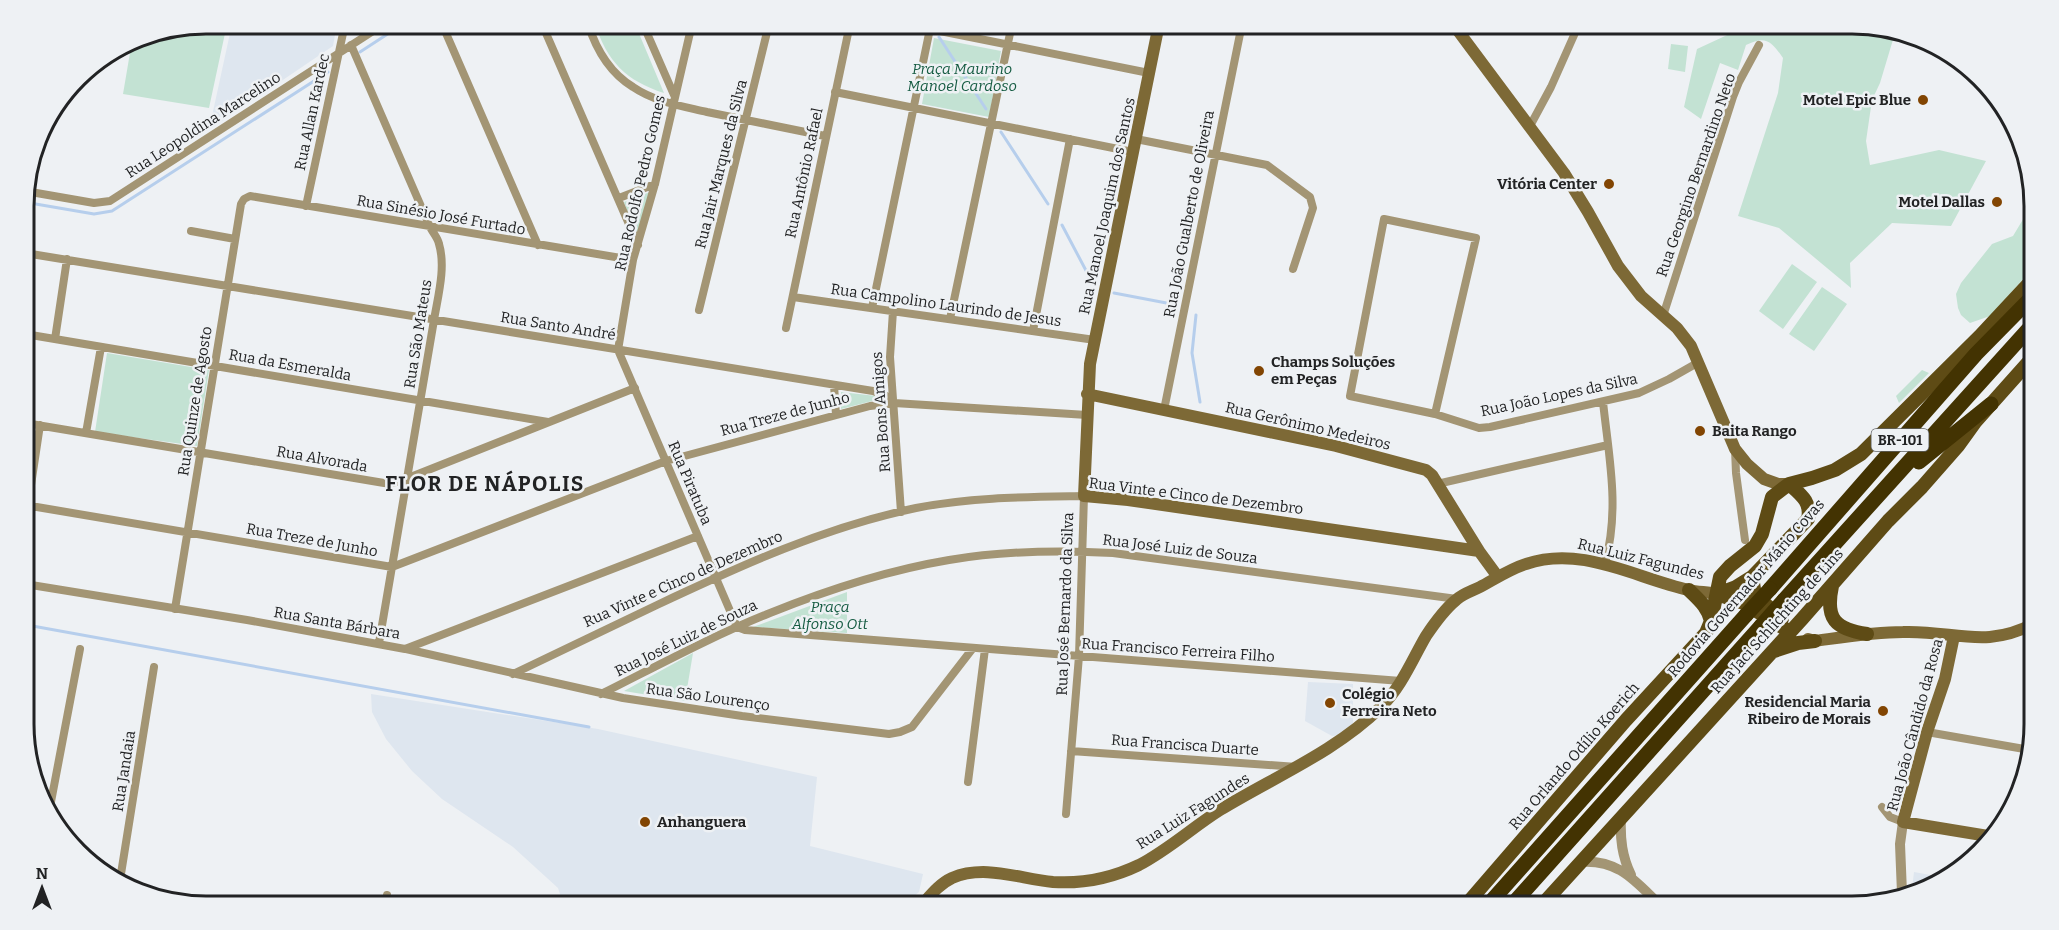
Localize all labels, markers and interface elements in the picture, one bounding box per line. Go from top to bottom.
street label: Rua Allan Kardec [291,52,333,172]
park label: Praça Maurino Manoel Cardoso [907,60,1017,95]
street label: Rua Leopoldina Marcelino [122,68,284,182]
street label: Rua Georgino Bernardino Neto [1653,71,1739,279]
street label: Rua Jair Marques da Silva [691,78,751,250]
place label: Motel Epic Blue [1803,91,1911,109]
street label: Rua Rodolfo Pedro Gomes [611,93,669,273]
marker: Motel Epic Blue [1916,93,1930,107]
street label: Rua Manoel Joaquim dos Santos [1075,96,1139,316]
street label: Rua Antônio Rafael [781,106,827,240]
street label: Rua João Gualberto de Oliveira [1160,109,1218,319]
place label: Vitória Center [1497,175,1597,193]
marker: Vitória Center [1602,177,1616,191]
street label: Rua Sinésio José Furtado [355,191,527,239]
place label: Motel Dallas [1898,193,1985,211]
marker: Motel Dallas [1990,195,2004,209]
street label: Rua São Mateus [401,278,435,390]
street label: Rua Campolino Laurindo de Jesus [830,280,1062,330]
street label: Rua Santo André [499,308,617,344]
street label: Rua Quinze de Agosto [174,325,216,477]
street label: Rua da Esmeralda [227,345,353,385]
street label: Rua Bons Amigos [868,351,894,473]
place label: Champs Soluções em Peças [1271,353,1395,388]
marker: Champs Soluções em Peças [1252,364,1266,378]
street label: Rua João Lopes da Silva [1479,370,1639,420]
street label: Rua Treze de Junho [718,388,852,440]
street label: Rua Gerônimo Medeiros [1224,398,1392,454]
place label: Baita Rango [1712,422,1797,440]
marker: Baita Rango [1693,424,1707,438]
road number: BR-101 [1872,429,1928,451]
street label: Rua Piratuba [664,438,716,528]
street label: Rua Alvorada [275,442,369,476]
district label: FLOR DE NÁPOLIS [385,470,585,497]
street label: Rua Vinte e Cinco de Dezembro [1088,474,1304,518]
street label: Rodovia Governador Mário Covas [1664,495,1828,681]
street label: Rua José Bernardo da Silva [1053,512,1077,696]
street label: Rua Treze de Junho [245,520,379,560]
street label: Rua Vinte e Cinco de Dezembro [581,527,785,631]
street label: Rua José Luiz de Souza [1101,531,1259,567]
street label: Rua Luiz Fagundes [1576,535,1706,583]
street label: Rua Jaci Schlichting de Lins [1707,545,1847,697]
street label: Rua José Luiz de Souza [612,596,760,680]
park label: Praça Alfonso Ott [791,598,869,633]
street label: Rua Santa Bárbara [272,603,402,643]
street label: Rua Francisco Ferreira Filho [1081,634,1275,666]
street label: Rua João Cândido da Rosa [1883,637,1947,813]
street label: Rua Orlando Odílio Koerich [1505,678,1643,833]
street label: Rua São Lourenço [645,679,771,715]
place label: Colégio Ferreira Neto [1342,685,1437,720]
place label: Residencial Maria Ribeiro de Morais [1745,693,1872,728]
marker: Colégio Ferreira Neto [1323,696,1337,710]
marker: Residencial Maria Ribeiro de Morais [1876,704,1890,718]
street label: Rua Jandaia [109,729,139,813]
street label: Rua Francisca Duarte [1110,731,1260,759]
street label: Rua Luiz Fagundes [1133,769,1253,853]
place label: Anhanguera [657,813,747,831]
marker: Anhanguera [638,815,652,829]
north arrow [12,858,72,918]
text: N [36,864,48,883]

